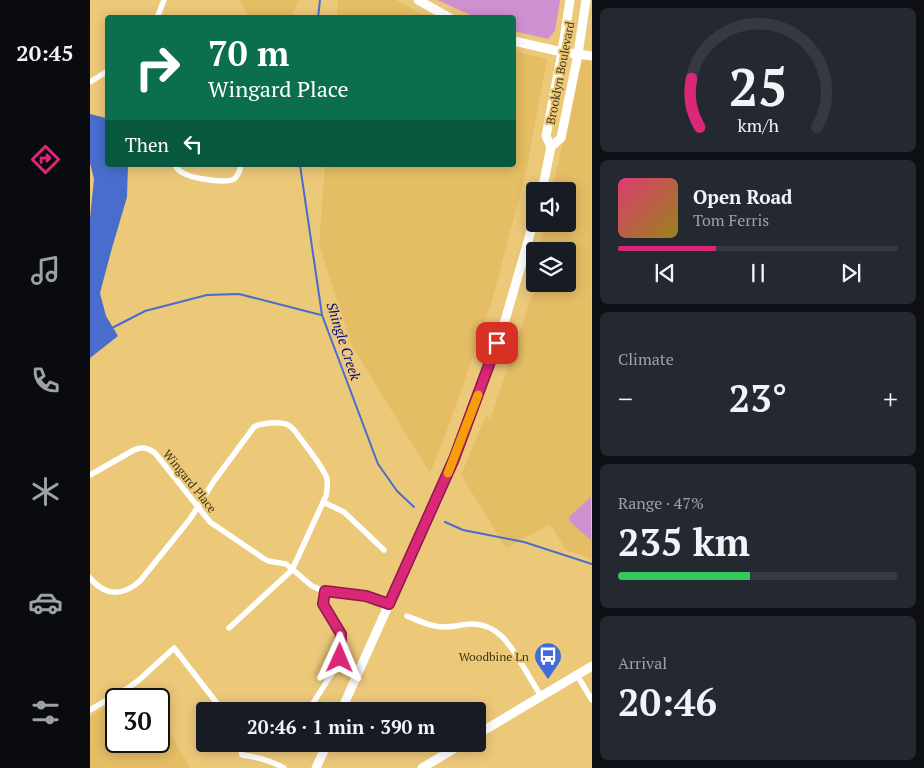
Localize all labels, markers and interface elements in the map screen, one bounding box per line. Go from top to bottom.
street label: Brooklyn Boulevard [543,20,577,126]
text: 70 m [208,30,289,76]
icon: right [125,35,190,100]
text: 20:45 [16,38,74,67]
text: 25 [729,52,787,121]
text: Wingard Place [208,74,349,103]
text: km/h [737,113,779,137]
icon: left [179,130,207,158]
text: Then [125,132,169,157]
icon: directions [28,142,63,177]
map controls [526,182,576,292]
button: sound [526,182,576,232]
text: Open Road [693,184,793,209]
text: Tom Ferris [693,209,769,231]
button: layers [526,242,576,292]
icon: music [28,253,63,288]
icon: previous [651,259,679,287]
icon: pause [744,259,772,287]
icon: next [837,259,865,287]
water label: Shingle Creek [322,300,366,383]
pin [476,322,518,364]
icon: arrive [483,329,511,357]
text: Climate [618,348,674,370]
icon: phone [28,363,63,398]
text: 23° [729,373,787,423]
text: − [618,380,633,417]
text: + [883,380,898,417]
street label: Wingard Place [160,446,220,516]
icon: climate [28,474,63,509]
text: Range · 47% [618,492,704,514]
text: 235 km [618,517,750,567]
icon: car [28,585,63,620]
position arrow [313,631,365,683]
bus stop icon: Woodbine Ln [533,641,563,680]
place label: Woodbine Ln [459,649,529,664]
text: Arrival [618,652,667,674]
text: 20:46 [618,677,717,727]
speed limit sign: 30 [105,688,170,753]
icon: filters [28,695,63,730]
text: 20:46 · 1 min · 390 m [247,714,435,739]

